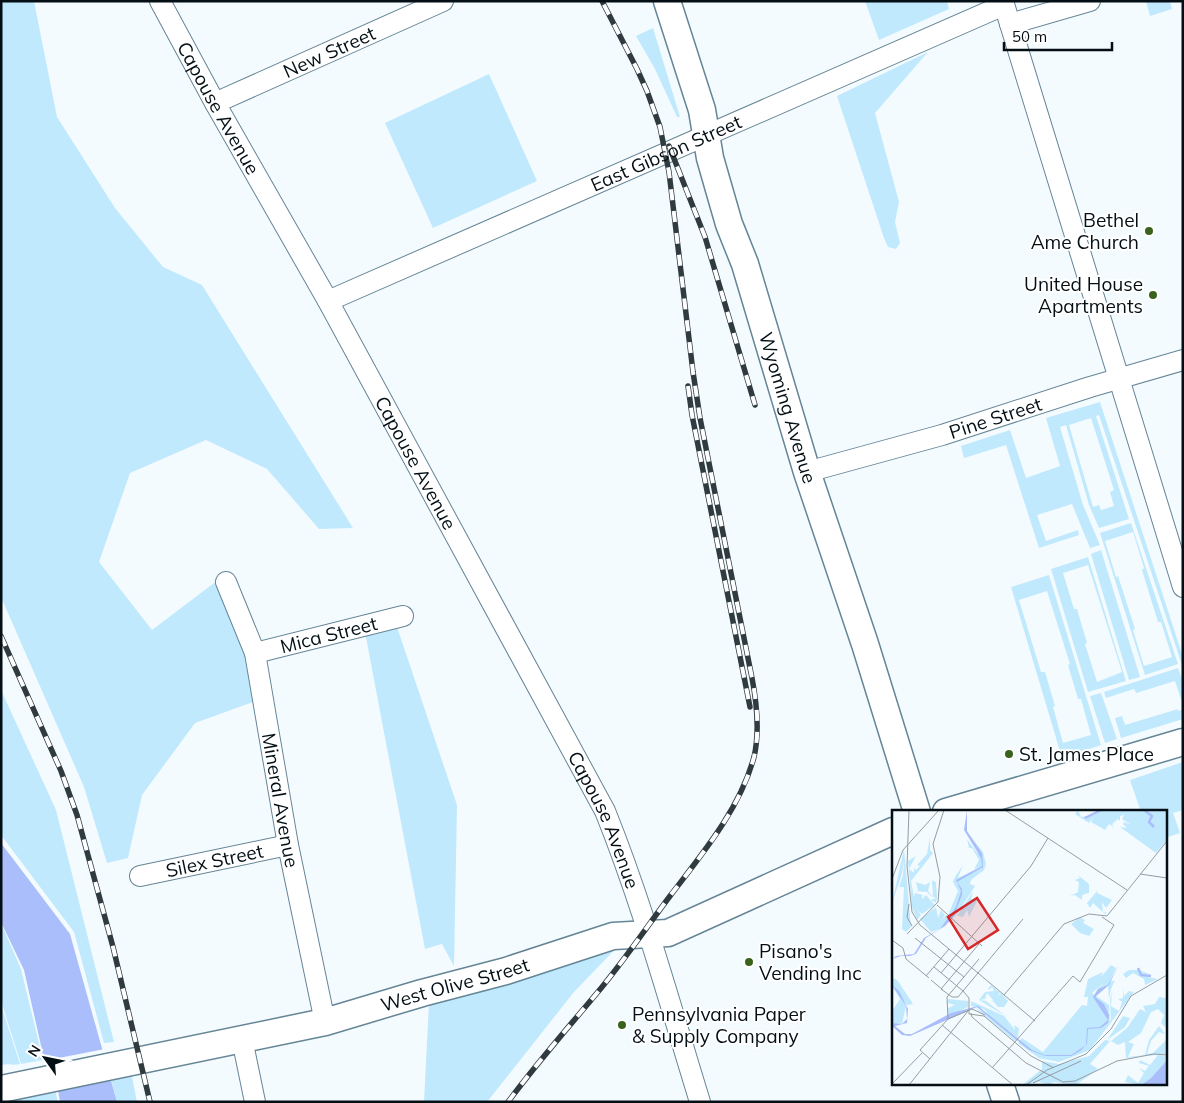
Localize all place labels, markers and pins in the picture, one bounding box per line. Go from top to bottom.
place label: Bethel Ame Church [1031,208,1139,254]
marker: Bethel Ame Church [1143,225,1155,237]
place label: United House Apartments [1024,272,1143,318]
marker: United House Apartments [1147,289,1159,301]
place label: St. James Place [1019,742,1154,766]
marker: St. James Place [1003,748,1015,760]
place label: Pisano's Vending Inc [759,939,862,985]
marker: Pisano's Vending Inc [743,956,755,968]
place label: Pennsylvania Paper & Supply Company [632,1002,806,1048]
marker: Pennsylvania Paper & Supply Company [616,1019,628,1031]

